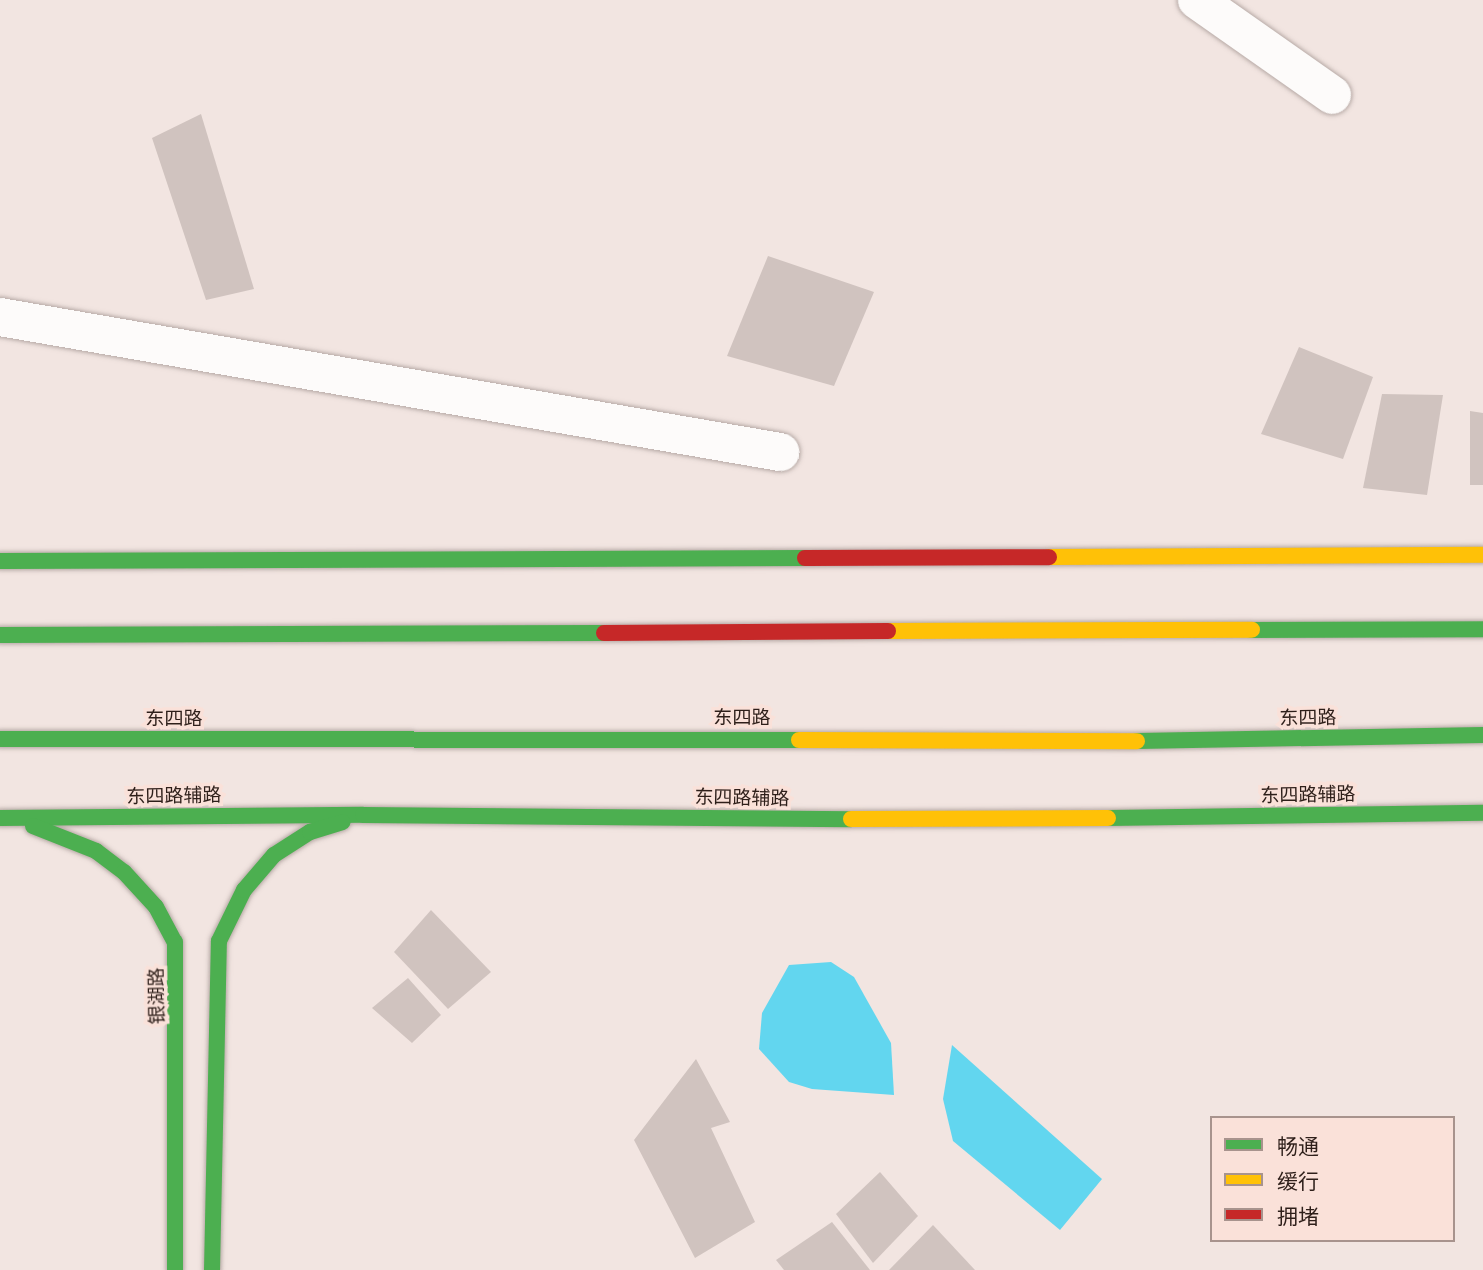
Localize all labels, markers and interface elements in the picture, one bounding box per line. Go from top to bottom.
street label: 东四路 [1279,705,1337,729]
street label: 东四路 [714,706,770,728]
street label: 东四路 [146,707,202,729]
street label: 东四路辅路 [1260,782,1356,806]
street label: 东四路辅路 [126,783,222,807]
street label: 东四路辅路 [694,785,790,809]
street label: 银湖路 [144,967,168,1025]
legend [1210,1116,1455,1242]
text: 畅通 [1277,1133,1319,1158]
text: 缓行 [1277,1168,1319,1193]
text: 拥堵 [1277,1203,1319,1228]

